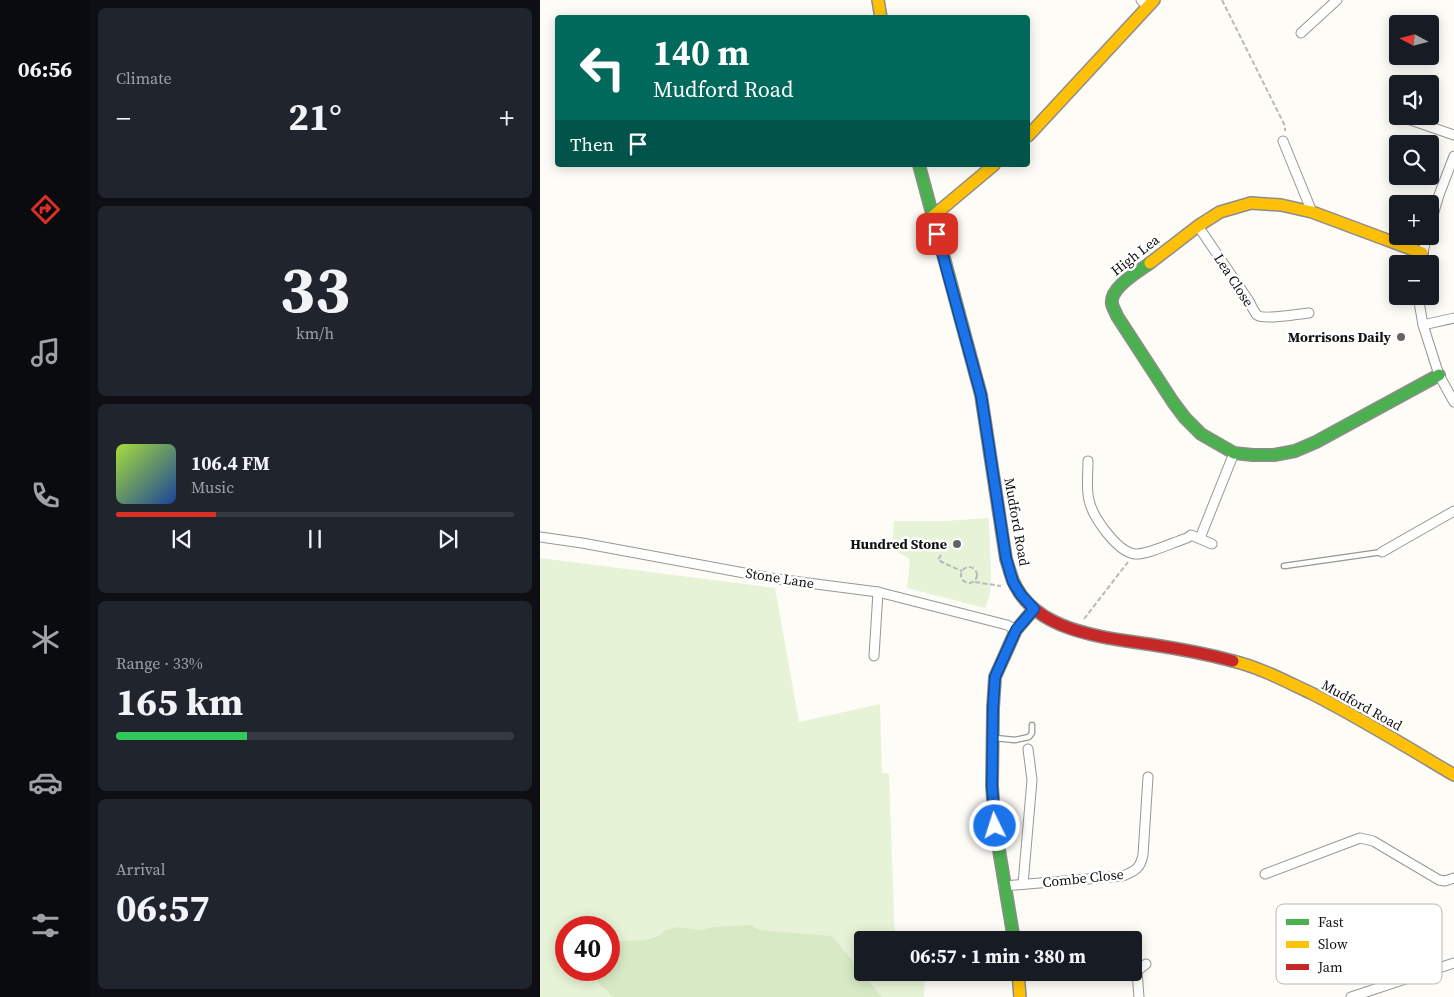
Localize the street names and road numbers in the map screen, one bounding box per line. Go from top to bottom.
street label: High Lea [1107,229,1164,280]
street label: Lea Close [1209,250,1259,310]
street label: Mudford Road [999,476,1035,568]
street label: Stone Lane [744,563,816,593]
street label: Mudford Road [1318,675,1406,735]
street label: Combe Close [1041,864,1125,892]

